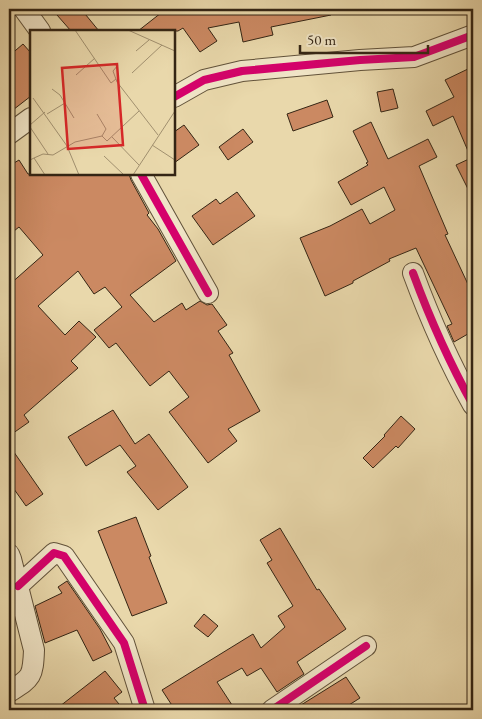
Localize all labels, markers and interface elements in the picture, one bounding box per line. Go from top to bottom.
scale bar [300,22,427,54]
inset map [30,30,175,175]
text: 50 m [307,30,336,49]

